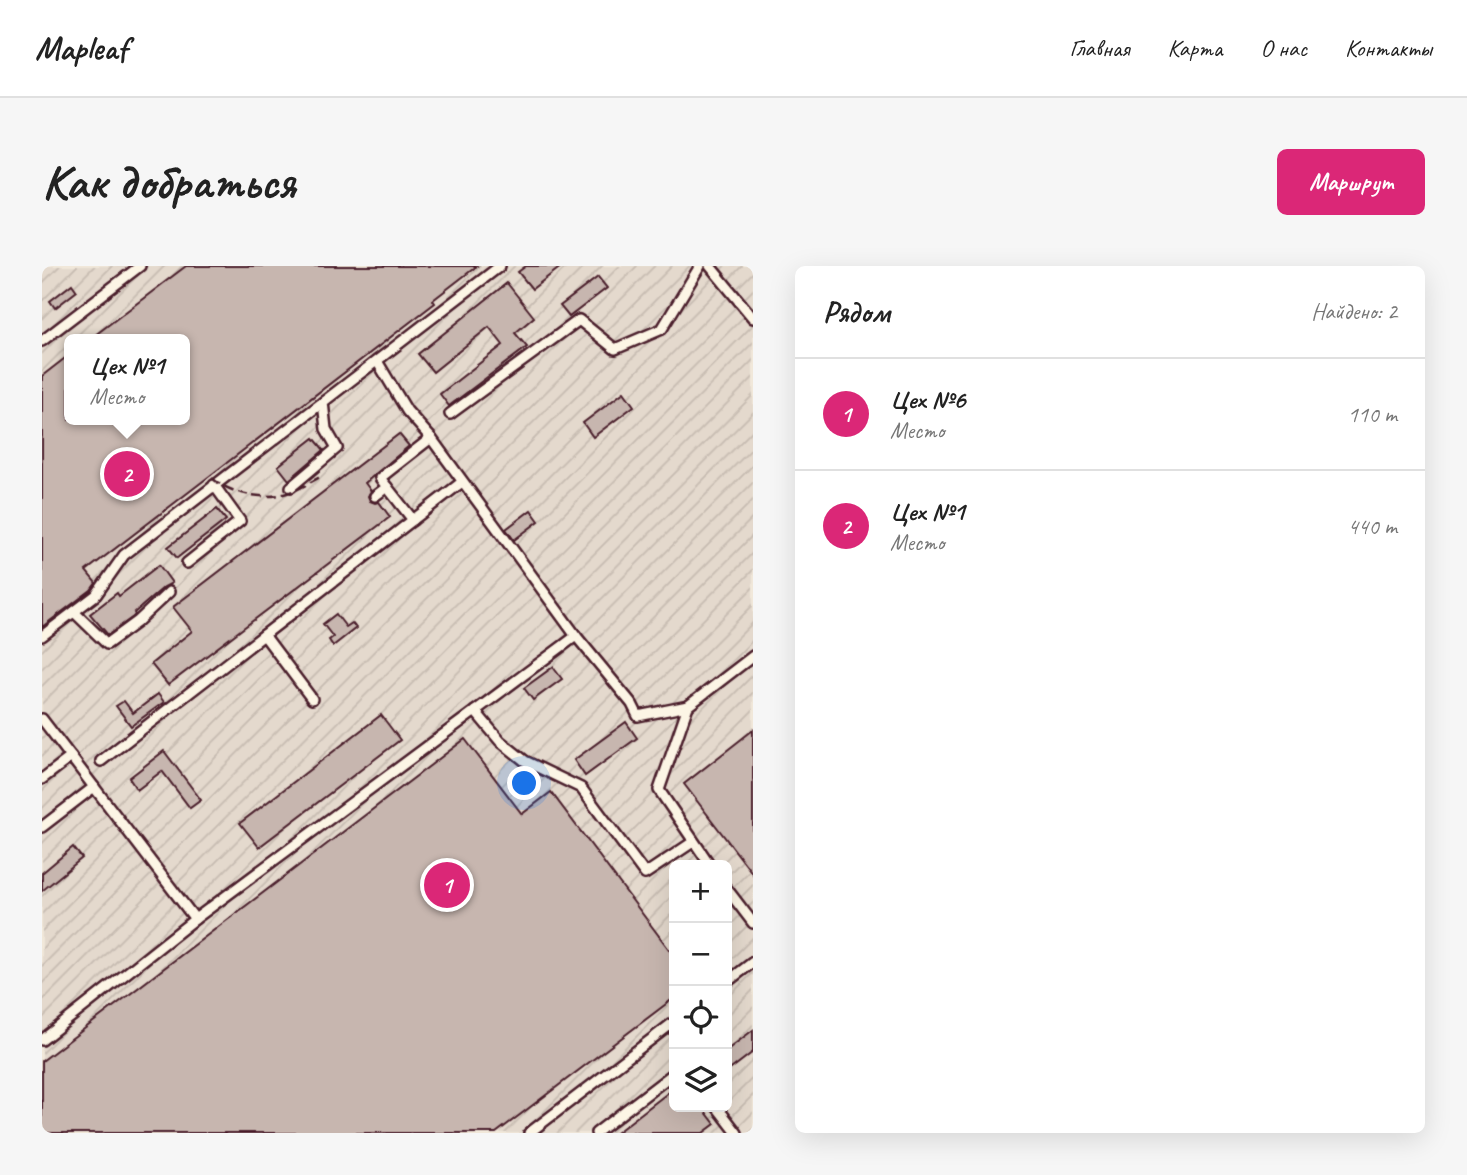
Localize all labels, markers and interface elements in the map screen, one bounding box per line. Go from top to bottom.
text: Mapleaf [35,27,127,69]
text: Главная [1069,33,1130,63]
text: Карта [1168,33,1222,63]
text: О нас [1260,33,1307,63]
text: Контакты [1345,33,1432,63]
button: Маршрут [1277,149,1425,215]
text: Как добраться [42,151,295,213]
text: Рядом [823,293,890,331]
text: Найдено: 2 [1311,297,1397,326]
popup [64,334,190,425]
text: Цех №1 [90,349,164,382]
text: Место [90,382,144,411]
text: Цех №6 [890,383,965,416]
text: 1 [841,400,851,429]
text: 110 m [1348,400,1397,429]
text: Место [890,416,944,445]
pin: 2 [104,448,150,500]
text: Цех №1 [890,495,965,528]
text: 2 [841,512,851,541]
text: 440 m [1348,512,1397,541]
text: Место [890,528,944,557]
your location [507,766,541,800]
pin: 1 [424,859,470,911]
map controls [669,860,732,1112]
button: + [669,860,732,923]
button: − [669,923,732,986]
button: locate [669,986,732,1049]
button: layers [669,1049,732,1112]

